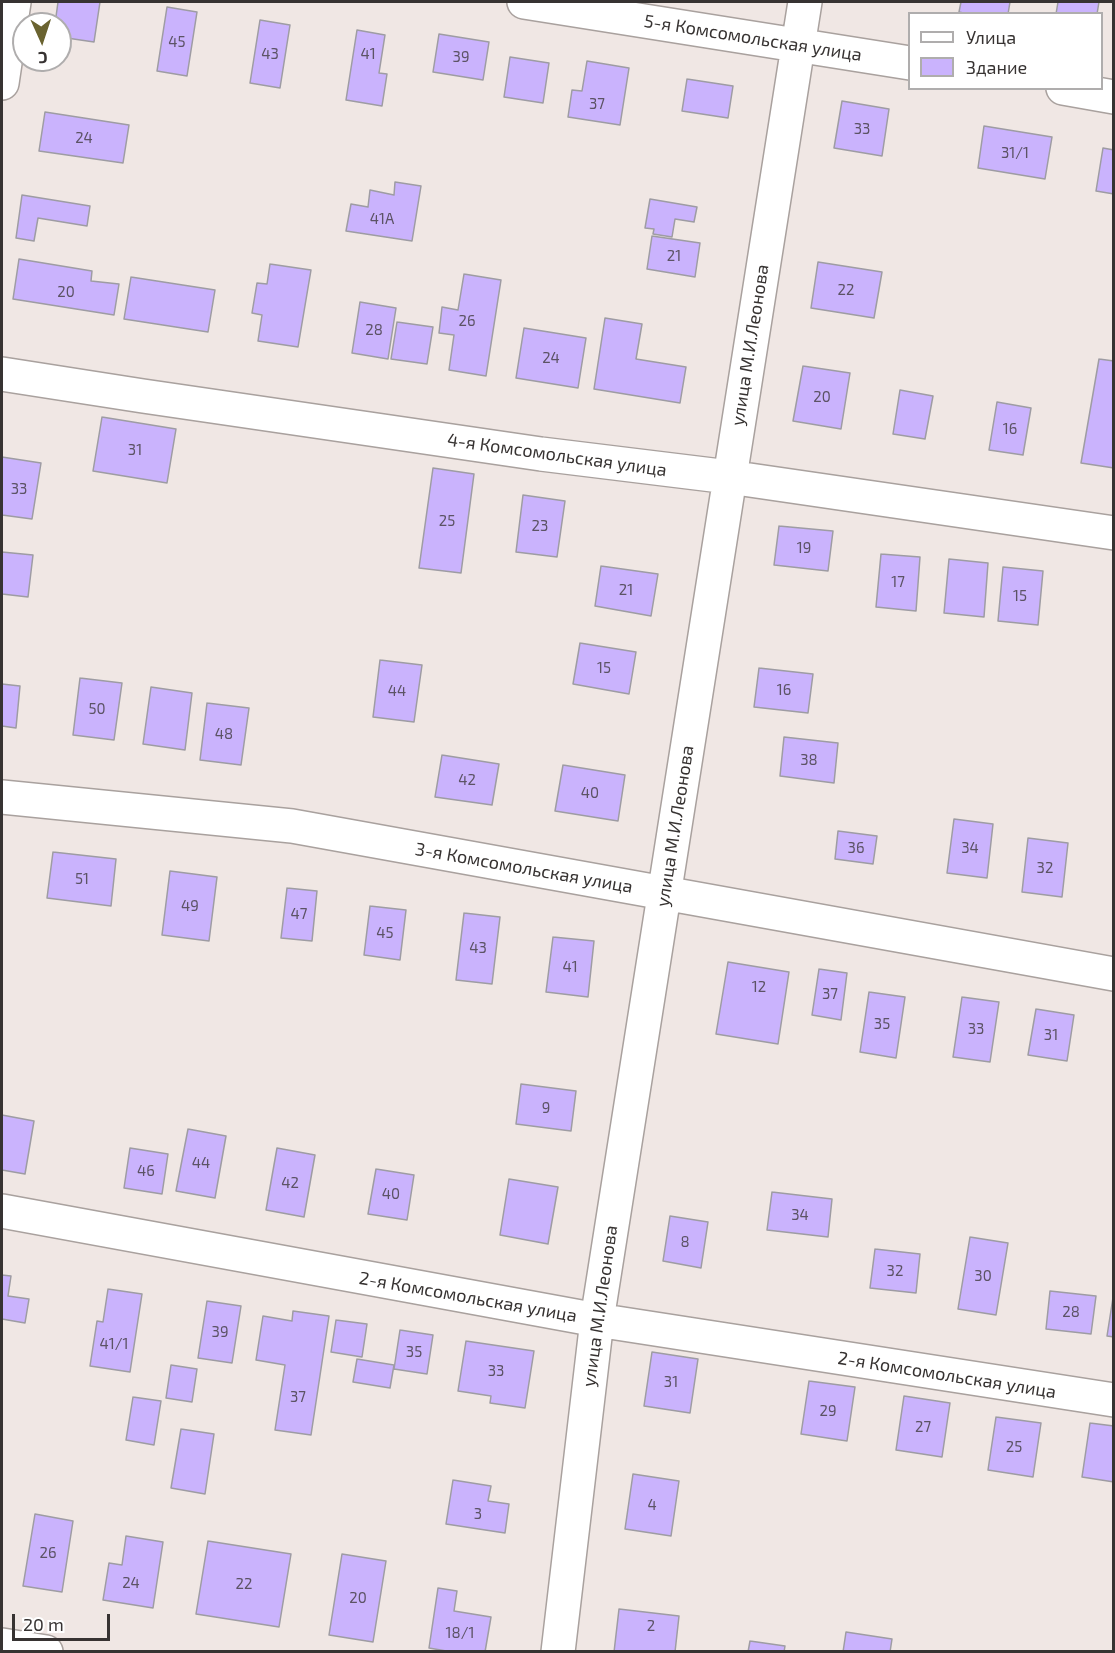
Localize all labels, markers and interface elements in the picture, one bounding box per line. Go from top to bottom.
street label: 5-я Комсомольская улица [643,10,863,66]
north arrow [12,12,72,72]
legend [908,12,1103,90]
text: Улица [966,26,1016,48]
house number: 45 [168,33,186,51]
house number: 43 [261,45,279,63]
house number: 41 [360,45,376,63]
house number: 39 [453,48,469,66]
text: С [38,49,48,68]
text: Здание [966,56,1027,78]
house number: 37 [589,95,605,113]
house number: 33 [854,120,870,138]
house number: 24 [75,129,93,147]
house number: 31/1 [1001,144,1029,162]
house number: 41А [370,210,394,228]
house number: 21 [667,247,681,265]
street label: улица М.И.Леонова [727,263,773,427]
house number: 22 [838,281,854,299]
house number: 20 [57,283,75,301]
house number: 26 [458,312,476,330]
house number: 28 [365,321,383,339]
house number: 24 [542,349,560,367]
house number: 20 [813,388,831,406]
house number: 16 [1003,420,1017,438]
street label: 4-я Комсомольская улица [446,429,668,481]
house number: 31 [128,441,142,459]
house number: 33 [11,480,27,498]
house number: 25 [439,512,455,530]
house number: 23 [532,517,548,535]
house number: 19 [797,539,811,557]
house number: 17 [891,573,905,591]
house number: 21 [619,581,633,599]
house number: 15 [1013,587,1027,605]
house number: 15 [597,659,611,677]
house number: 16 [777,681,791,699]
house number: 44 [388,682,406,700]
house number: 50 [88,700,106,718]
house number: 48 [215,725,233,743]
street label: улица М.И.Леонова [652,744,698,908]
house number: 38 [800,751,818,769]
house number: 42 [458,771,476,789]
house number: 40 [581,784,599,802]
street label: 3-я Комсомольская улица [413,838,635,898]
house number: 36 [848,839,864,857]
house number: 34 [961,839,979,857]
house number: 32 [1037,859,1053,877]
house number: 51 [75,870,89,888]
house number: 49 [181,897,199,915]
house number: 47 [291,905,307,923]
house number: 45 [376,924,394,942]
house number: 43 [469,939,487,957]
house number: 41 [562,958,578,976]
house number: 12 [752,978,766,996]
house number: 37 [822,985,838,1003]
house number: 35 [874,1015,890,1033]
house number: 33 [968,1020,984,1038]
house number: 31 [1044,1026,1058,1044]
house number: 9 [542,1099,550,1117]
house number: 44 [192,1154,210,1172]
house number: 46 [137,1162,155,1180]
house number: 42 [281,1174,299,1192]
house number: 40 [382,1185,400,1203]
house number: 34 [791,1206,809,1224]
street label: улица М.И.Леонова [578,1224,622,1388]
house number: 8 [680,1233,690,1251]
house number: 32 [887,1262,903,1280]
street label: 2-я Комсомольская улица [357,1267,579,1327]
house number: 30 [974,1267,992,1285]
house number: 28 [1062,1303,1080,1321]
house number: 39 [212,1323,228,1341]
house number: 41/1 [100,1335,128,1353]
house number: 35 [406,1343,422,1361]
street label: 2-я Комсомольская улица [836,1347,1058,1403]
house number: 33 [488,1362,504,1380]
house number: 31 [664,1373,678,1391]
house number: 37 [290,1388,306,1406]
house number: 29 [819,1402,837,1420]
house number: 27 [915,1418,931,1436]
house number: 25 [1006,1438,1022,1456]
house number: 4 [647,1496,657,1514]
house number: 3 [474,1505,482,1523]
house number: 26 [39,1544,57,1562]
house number: 24 [122,1574,140,1592]
house number: 22 [236,1575,252,1593]
house number: 20 [349,1589,367,1607]
scale bar [15,1602,112,1640]
text: 20 m [23,1613,64,1635]
house number: 2 [647,1617,655,1635]
house number: 18/1 [446,1624,474,1642]

